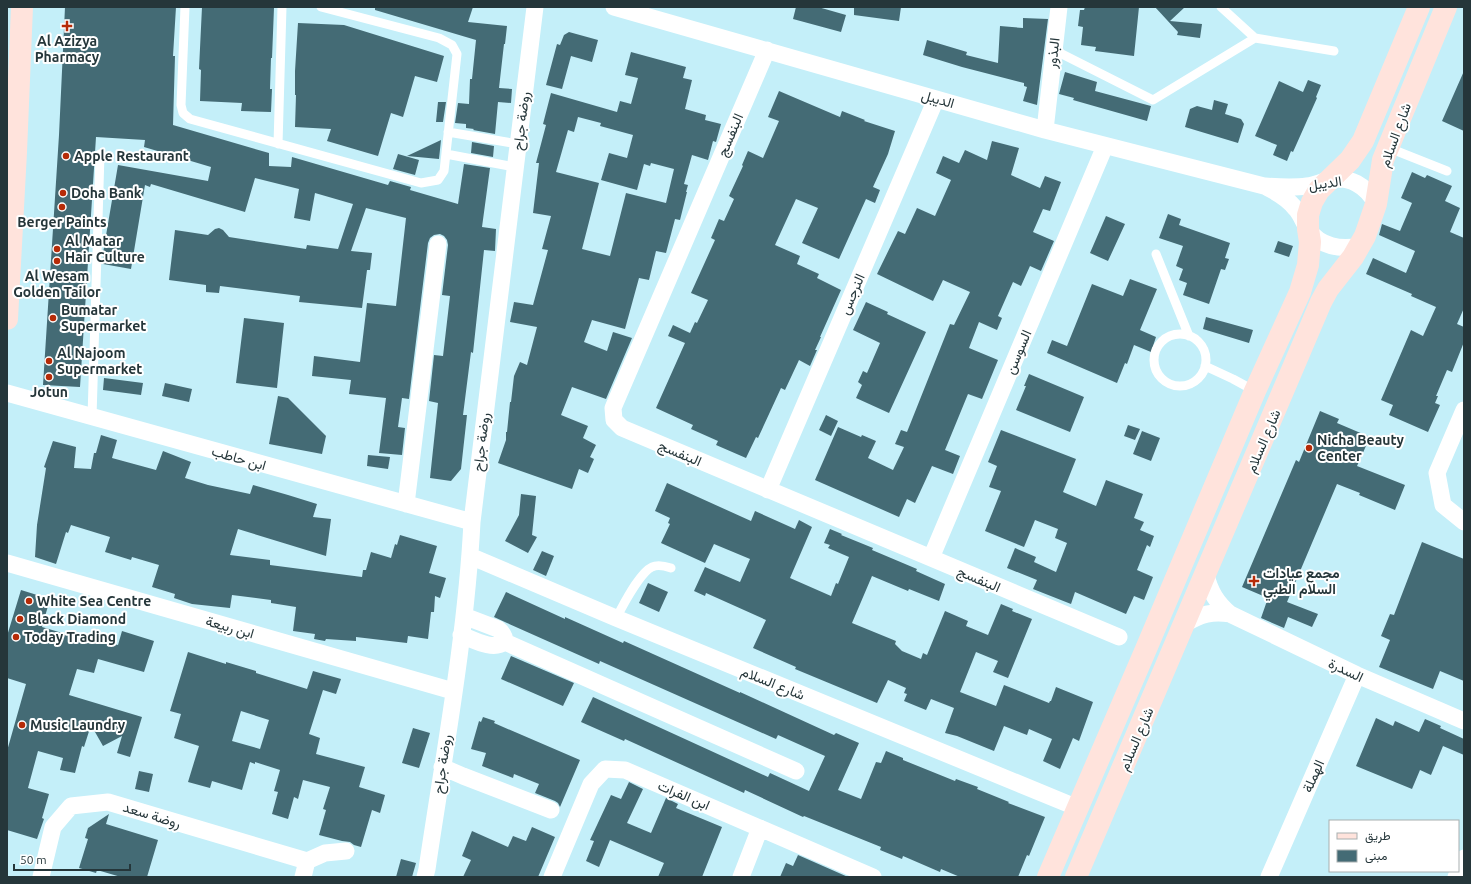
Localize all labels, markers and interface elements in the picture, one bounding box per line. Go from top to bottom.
marker: Al Azizya Pharmacy [62,21,72,31]
place label: Al Azizya Pharmacy [35,33,100,65]
street label: البذور [1043,37,1064,70]
street label: الديبل [920,87,956,112]
street label: روضة جراح [509,90,536,152]
street label: شارع السلام [1376,101,1417,170]
street label: البنفسج [714,111,749,160]
place label: Apple Restaurant [74,148,189,164]
marker: Apple Restaurant [61,151,71,161]
street label: الديبل [1307,173,1343,194]
place label: Doha Bank [71,185,142,201]
marker: Doha Bank [58,188,68,198]
marker: Berger Paints [57,202,67,212]
place label: Berger Paints [17,214,107,230]
place label: Al Matar Hair Culture [65,233,145,265]
marker: Al Matar Hair Culture [52,244,62,254]
marker: Al Wesam Golden Tailor [52,256,62,266]
place label: Al Wesam Golden Tailor [13,268,101,300]
street label: النرجس [836,271,869,317]
place label: Bumatar Supermarket [61,302,146,334]
marker: Bumatar Supermarket [48,313,58,323]
street label: السوسن [1002,327,1035,377]
place label: Al Najoom Supermarket [57,345,142,377]
marker: Al Najoom Supermarket [44,356,54,366]
marker: Jotun [44,372,54,382]
place label: Jotun [30,384,68,400]
street label: شارع السلام [1243,407,1286,476]
street label: روضة جراح [469,411,496,473]
place label: Nicha Beauty Center [1317,432,1405,464]
street label: البنفسج [655,437,704,472]
street label: ابن حاطب [210,443,268,474]
marker: Nicha Beauty Center [1304,443,1314,453]
street label: البنفسج [954,563,1003,598]
place label: مجمع عيادات السلام الطبي [1263,565,1340,601]
marker: مجمع عيادات السلام الطبي [1248,575,1260,587]
place label: White Sea Centre [37,593,151,609]
marker: White Sea Centre [24,596,34,606]
place label: Black Diamond [28,611,126,627]
street label: ابن ربيعة [204,612,256,642]
marker: Black Diamond [15,614,25,624]
place label: Today Trading [24,629,116,645]
marker: Today Trading [11,632,21,642]
street label: السدرة [1326,655,1366,686]
street label: شارع السلام [738,663,807,706]
street label: شارع السلام [1116,705,1159,774]
place label: Music Laundry [30,717,126,733]
marker: Music Laundry [17,720,27,730]
street label: روضة جراح [430,733,457,795]
street label: الهملة [1299,757,1328,795]
street label: ابن الفرات [655,777,712,814]
street label: روضة سعد [121,799,183,832]
legend [1329,820,1459,872]
text: طريق [1365,829,1391,844]
scale bar [14,846,130,872]
text: مبنى [1365,849,1387,864]
text: 50 m [20,853,47,866]

